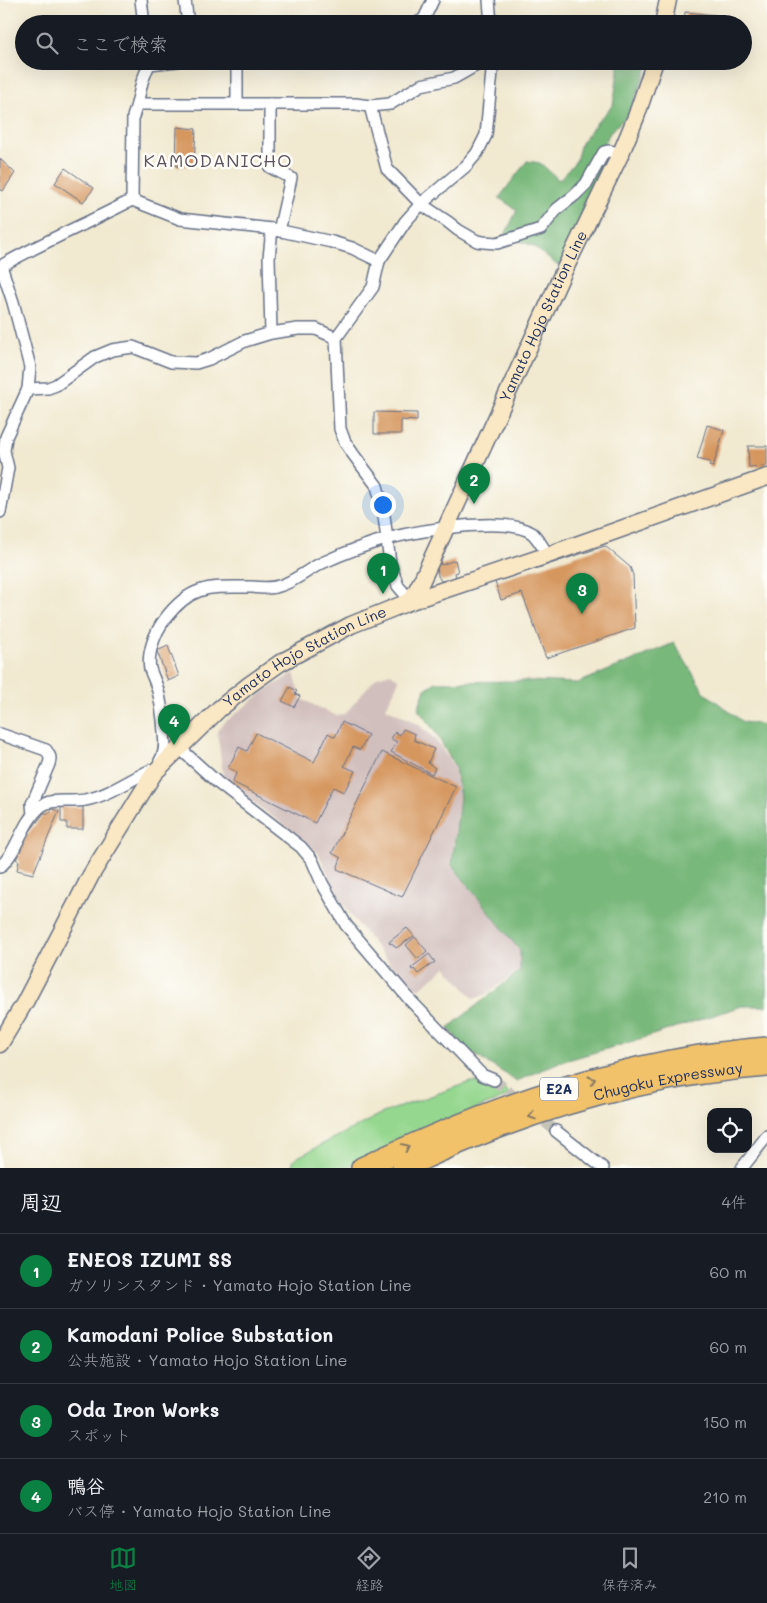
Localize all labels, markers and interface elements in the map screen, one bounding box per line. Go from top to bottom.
search box [15,15,752,70]
icon: search [33,29,61,57]
text: ここで検索 [73,31,168,56]
district label: KAMODANICHO [144,148,292,172]
street label: Yamato Hojo Station Line [494,227,591,405]
pin: 2 [458,463,490,504]
your location [370,492,396,518]
pin: 1 [367,553,399,594]
pin: 3 [566,573,598,614]
street label: Yamato Hojo Station Line [218,601,389,711]
pin: 4 [158,704,190,745]
street label: Chugoku Expressway [591,1057,744,1105]
one-way arrow [587,1075,595,1085]
road number: E2A [540,1078,578,1100]
map controls [707,1108,752,1153]
button: locate [707,1108,752,1153]
one-way arrow [528,1110,536,1120]
one-way arrow [401,1143,410,1153]
text: 周辺 [20,1188,62,1215]
text: 4件 [722,1191,747,1212]
text: ENEOS IZUMI SS [67,1247,232,1272]
text: 1 [32,1261,40,1282]
text: 60 m [710,1261,747,1282]
text: ガソリンスタンド · Yamato Hojo Station Line [67,1274,412,1295]
text: Kamodani Police Substation [67,1322,333,1347]
text: 2 [32,1336,40,1357]
text: 60 m [710,1336,747,1357]
text: 公共施設 · Yamato Hojo Station Line [67,1349,347,1370]
text: Oda Iron Works [67,1397,219,1422]
text: 3 [31,1411,41,1432]
text: 150 m [703,1411,747,1432]
text: スポット [67,1424,131,1445]
text: 鴨谷 [67,1473,105,1498]
text: 4 [31,1486,41,1507]
text: 210 m [703,1486,747,1507]
text: バス停 · Yamato Hojo Station Line [67,1500,331,1521]
tab: 地図 [109,1544,137,1594]
tab: 経路 [355,1544,383,1594]
tab: 保存済み [602,1544,658,1594]

